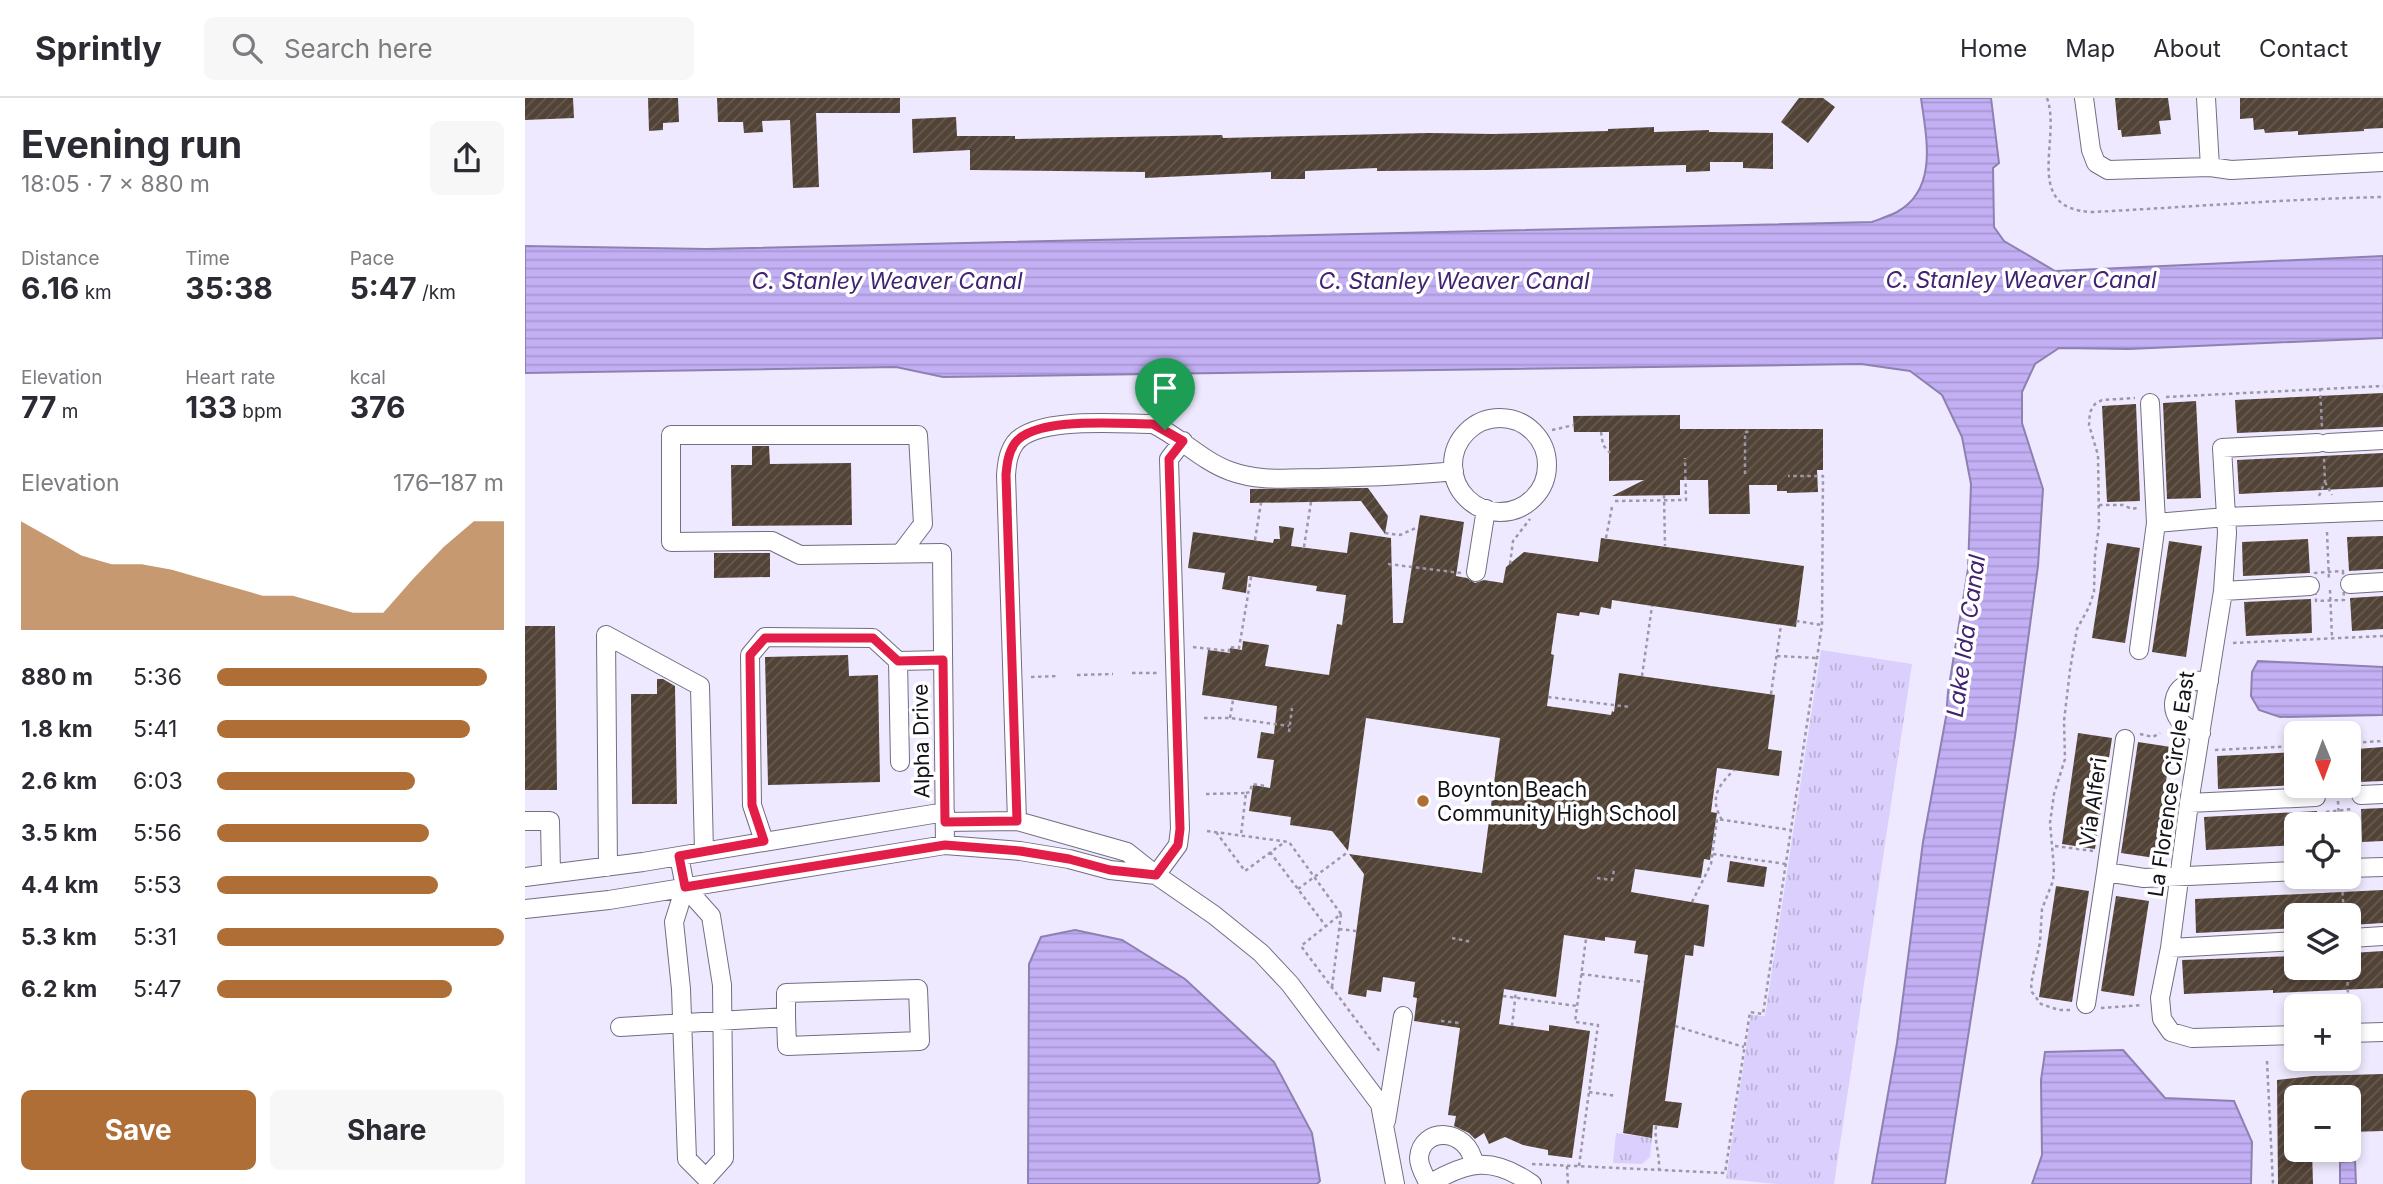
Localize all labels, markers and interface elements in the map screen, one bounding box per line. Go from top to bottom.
search box [204,17,694,80]
text: Sprintly [35,28,162,68]
icon: search [228,29,266,67]
text: Search here [284,33,433,64]
text: Home [1960,34,2027,63]
text: Map [2065,34,2115,63]
text: About [2153,34,2221,63]
text: Contact [2259,34,2348,63]
text: Evening run [21,121,242,167]
button: share [430,121,504,195]
text: 18:05 · 7 × 880 m [21,170,210,198]
text: Distance [21,247,99,270]
text: Time [185,247,230,270]
text: Pace [350,247,394,270]
water label: C. Stanley Weaver Canal [1886,266,2157,294]
water label: C. Stanley Weaver Canal [752,267,1023,295]
water label: C. Stanley Weaver Canal [1319,267,1590,295]
text: 6.16 [21,270,79,306]
text: 35:38 [185,270,273,306]
text: 5:47 [350,270,417,306]
text: km [79,281,112,304]
text: /km [417,281,456,304]
pin [1135,358,1195,430]
text: Elevation [21,366,102,389]
text: Heart rate [185,366,275,389]
text: kcal [350,366,386,389]
icon: arrive [1146,369,1184,407]
text: 77 [21,389,56,425]
text: 133 [185,389,237,425]
text: 376 [350,389,405,425]
text: m [56,400,78,423]
text: bpm [237,400,282,423]
text: Elevation [21,469,120,497]
text: 176–187 m [393,469,504,497]
water label: Lake Ida Canal [1941,552,1991,719]
text: 880 m [21,663,93,691]
text: 5:36 [133,663,182,691]
street label: La Florence Circle East [2143,669,2199,898]
street label: Alpha Drive [908,683,934,799]
text: 1.8 km [21,715,93,743]
text: 5:41 [133,715,177,743]
north arrow [2284,721,2361,798]
map controls [2284,721,2361,1162]
street label: Via Alferi [2074,756,2112,848]
text: 2.6 km [21,767,97,795]
text: 6:03 [133,767,183,795]
place label: Boynton Beach Community High School [1437,777,1677,826]
marker: Boynton Beach Community High School [1415,793,1431,809]
button: locate [2284,812,2361,889]
text: 3.5 km [21,819,97,847]
text: 5:56 [133,819,182,847]
text: 4.4 km [21,871,99,899]
text: 5:53 [133,871,182,899]
button: layers [2284,903,2361,980]
text: 5.3 km [21,923,97,951]
text: 5:31 [133,923,177,951]
text: 6.2 km [21,975,97,1003]
text: 5:47 [133,975,181,1003]
button: + [2284,994,2361,1071]
button: − [2284,1085,2361,1162]
button: Save [21,1090,256,1170]
button: Share [270,1090,504,1170]

